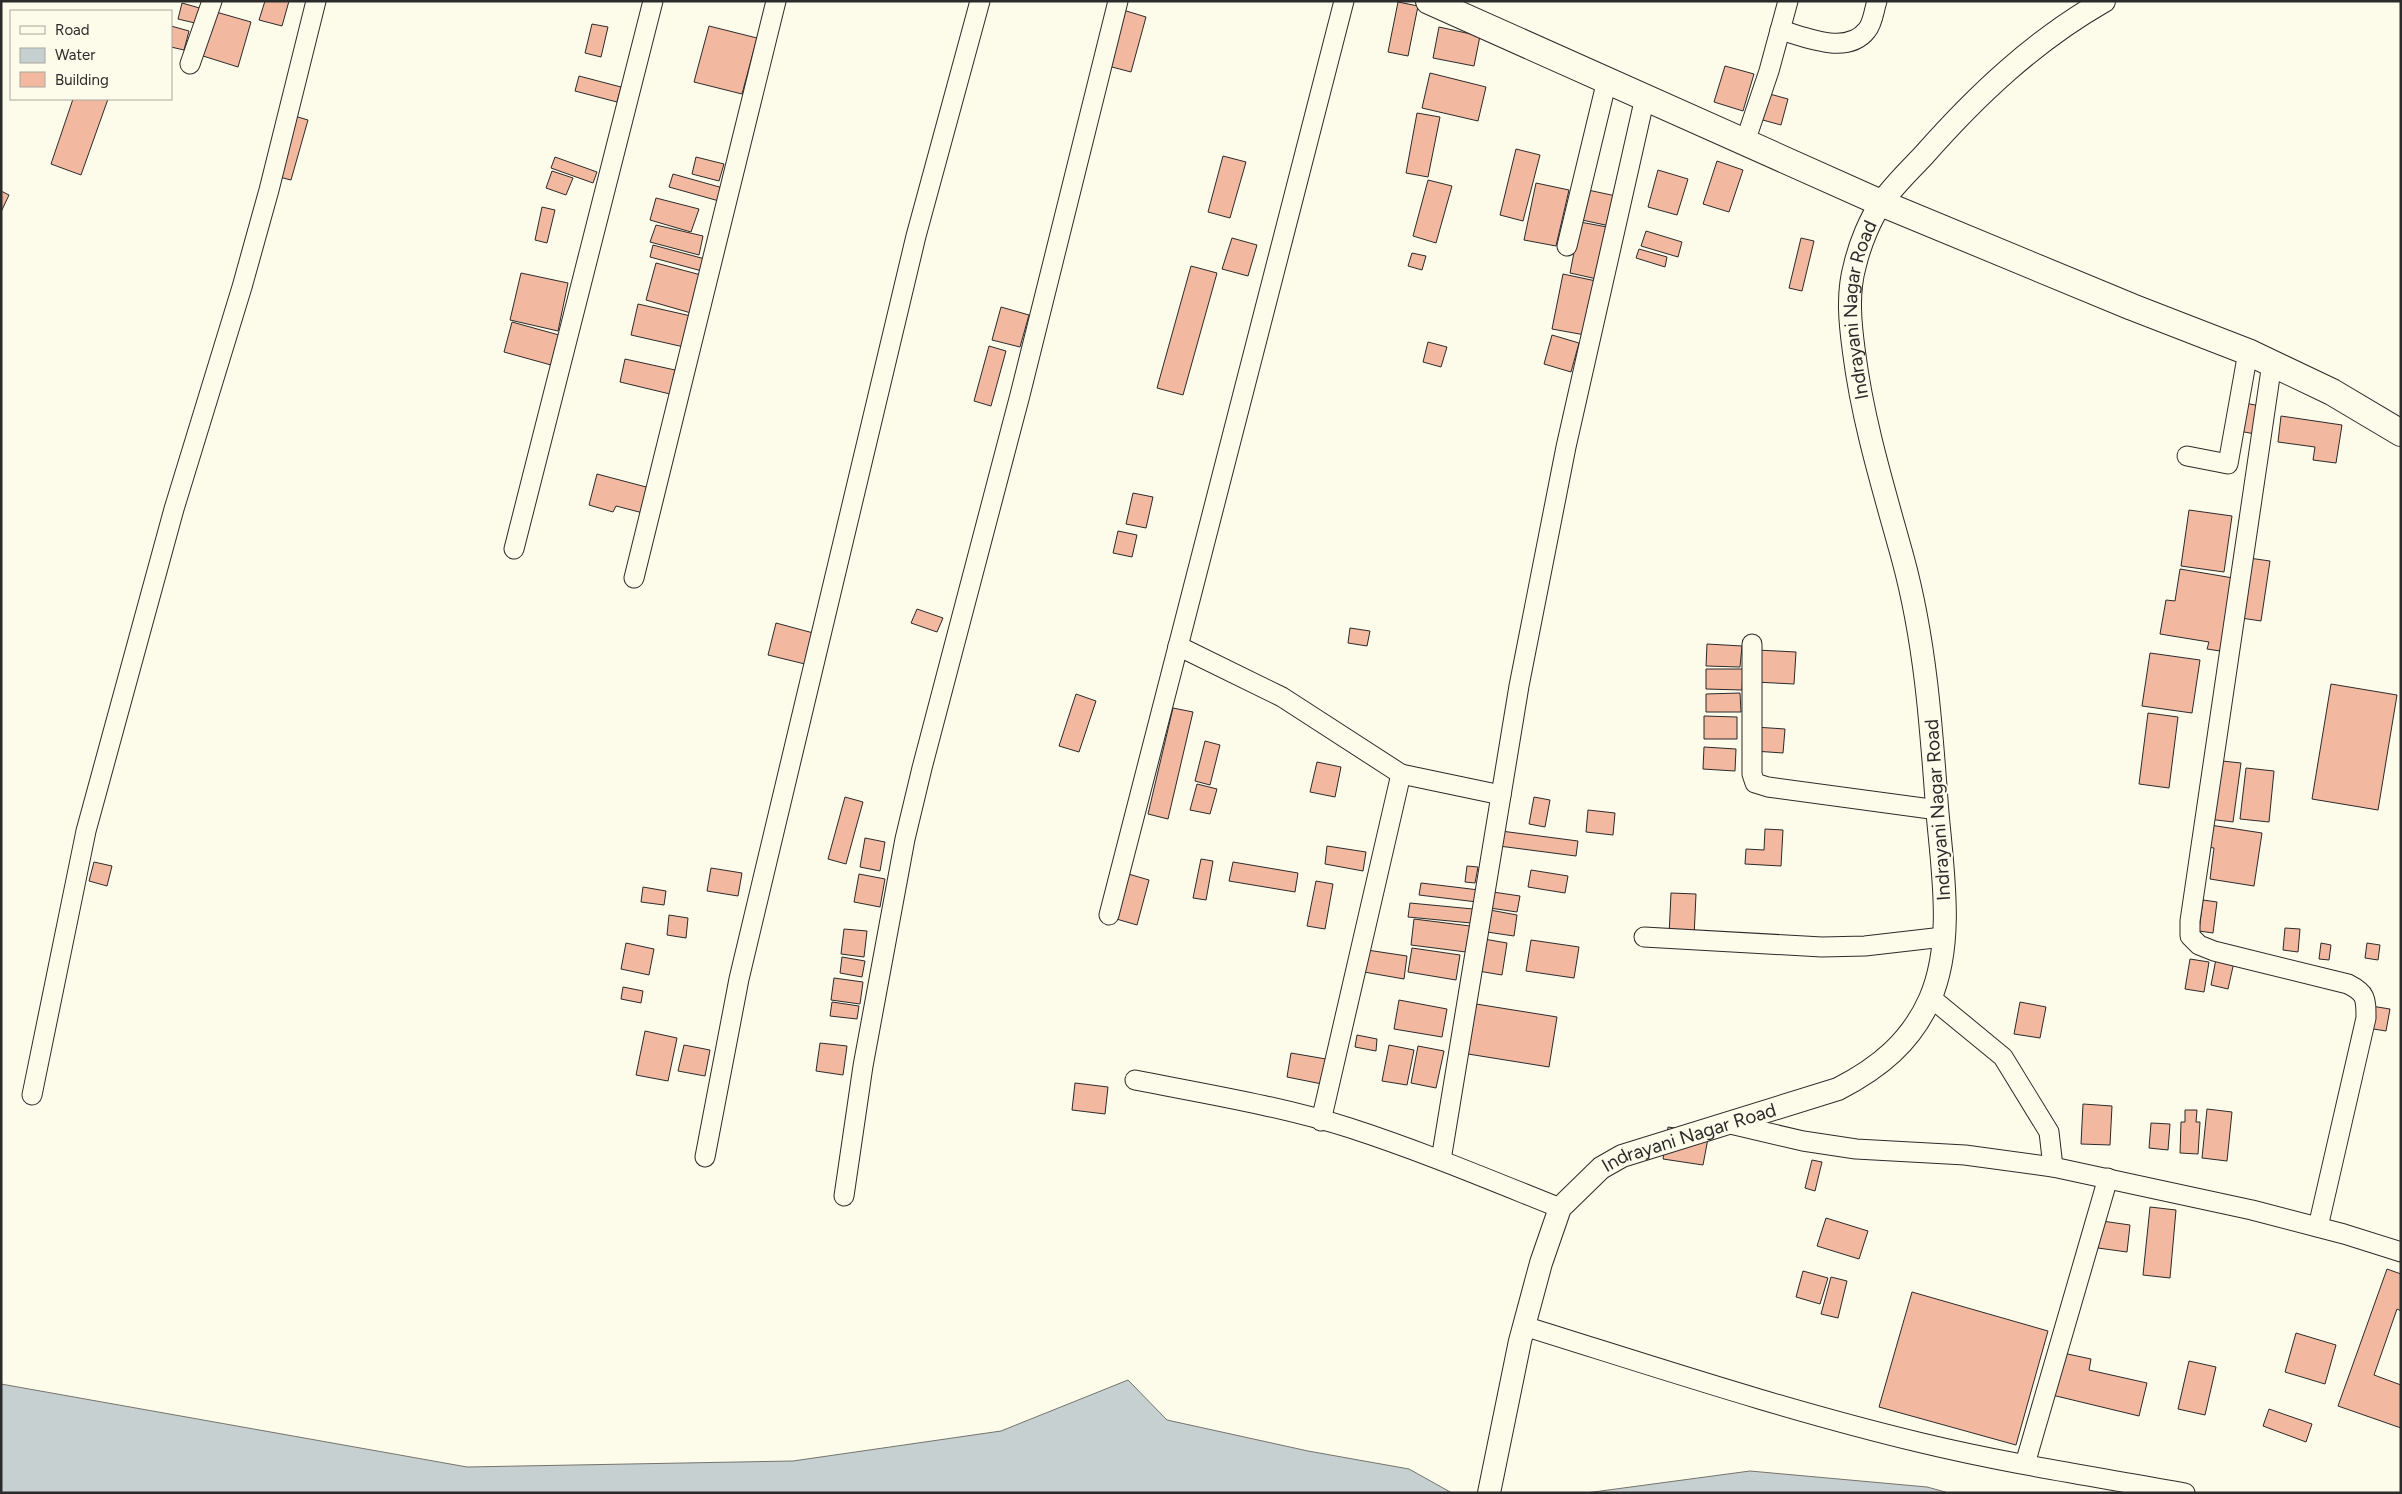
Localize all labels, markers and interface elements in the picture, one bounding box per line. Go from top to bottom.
legend [10,10,172,100]
text: Road [55,21,90,39]
text: Water [55,46,95,64]
text: Building [55,71,109,89]
street label: Indrayani Nagar Road [1839,217,1882,402]
street label: Indrayani Nagar Road [1920,718,1955,902]
street label: Indrayani Nagar Road [1598,1098,1779,1177]

